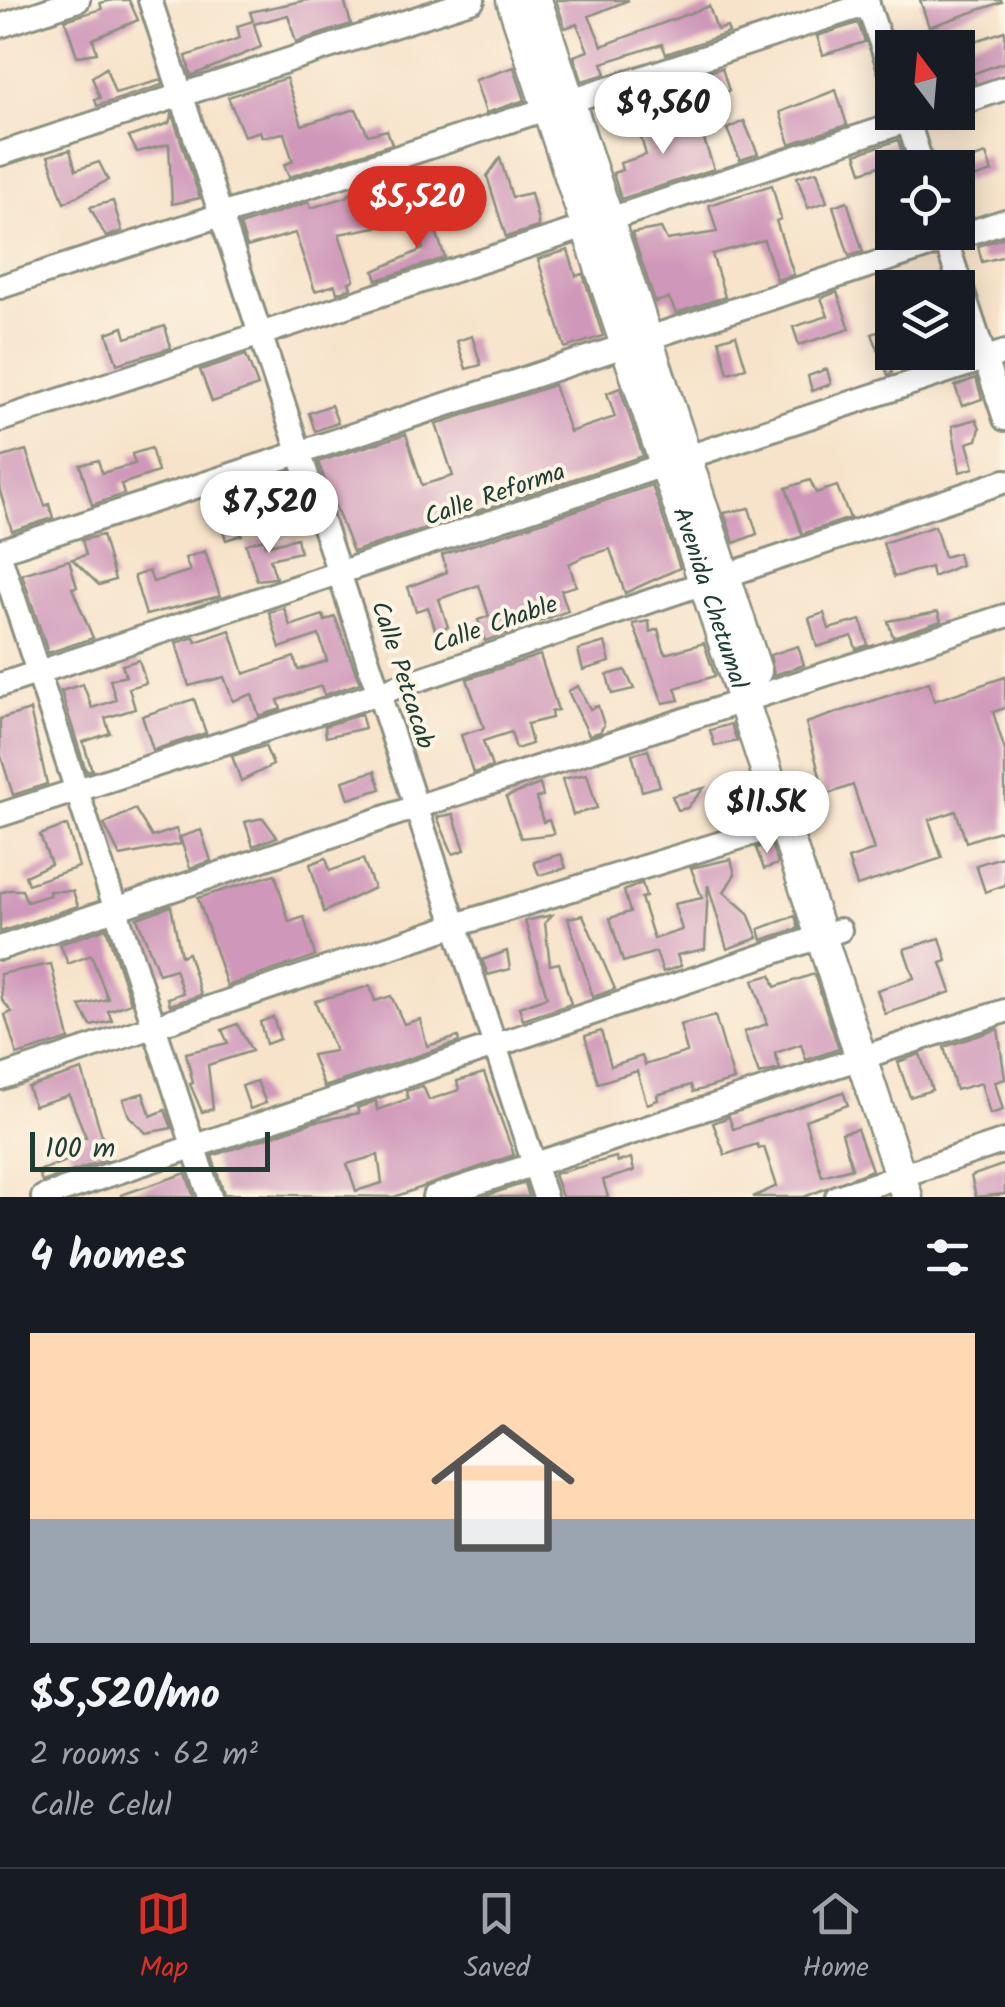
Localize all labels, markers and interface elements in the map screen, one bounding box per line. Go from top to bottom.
north arrow [875,30,975,130]
map controls [875,30,975,370]
pin: $9,560 [582,72,744,157]
text: $9,560 [616,79,710,130]
button: locate [875,150,975,250]
pin: $5,520 [336,166,498,251]
text: $5,520 [370,173,464,224]
button: layers [875,270,975,370]
street label: Calle Reforma [419,452,571,538]
pin: $7,520 [188,471,350,556]
text: $7,520 [222,478,316,529]
street label: Avenida Chetumal [661,502,758,695]
street label: Calle Chable [427,585,563,665]
street label: Calle Petcacab [359,596,445,754]
pin: $11.5K [686,771,848,856]
text: $11.5K [726,778,808,829]
scale bar [30,1127,270,1172]
text: 100 m [45,1127,115,1172]
text: 4 homes [30,1224,186,1291]
icon: filters [920,1230,975,1285]
icon: home [413,1398,593,1578]
text: $5,520/mo [30,1663,220,1730]
text: 2 rooms · 62 m² [30,1730,258,1781]
text: Calle Celul [30,1781,172,1832]
tab: Map [136,1886,191,1991]
tab: Saved [464,1886,530,1991]
tab: Home [802,1886,869,1991]

